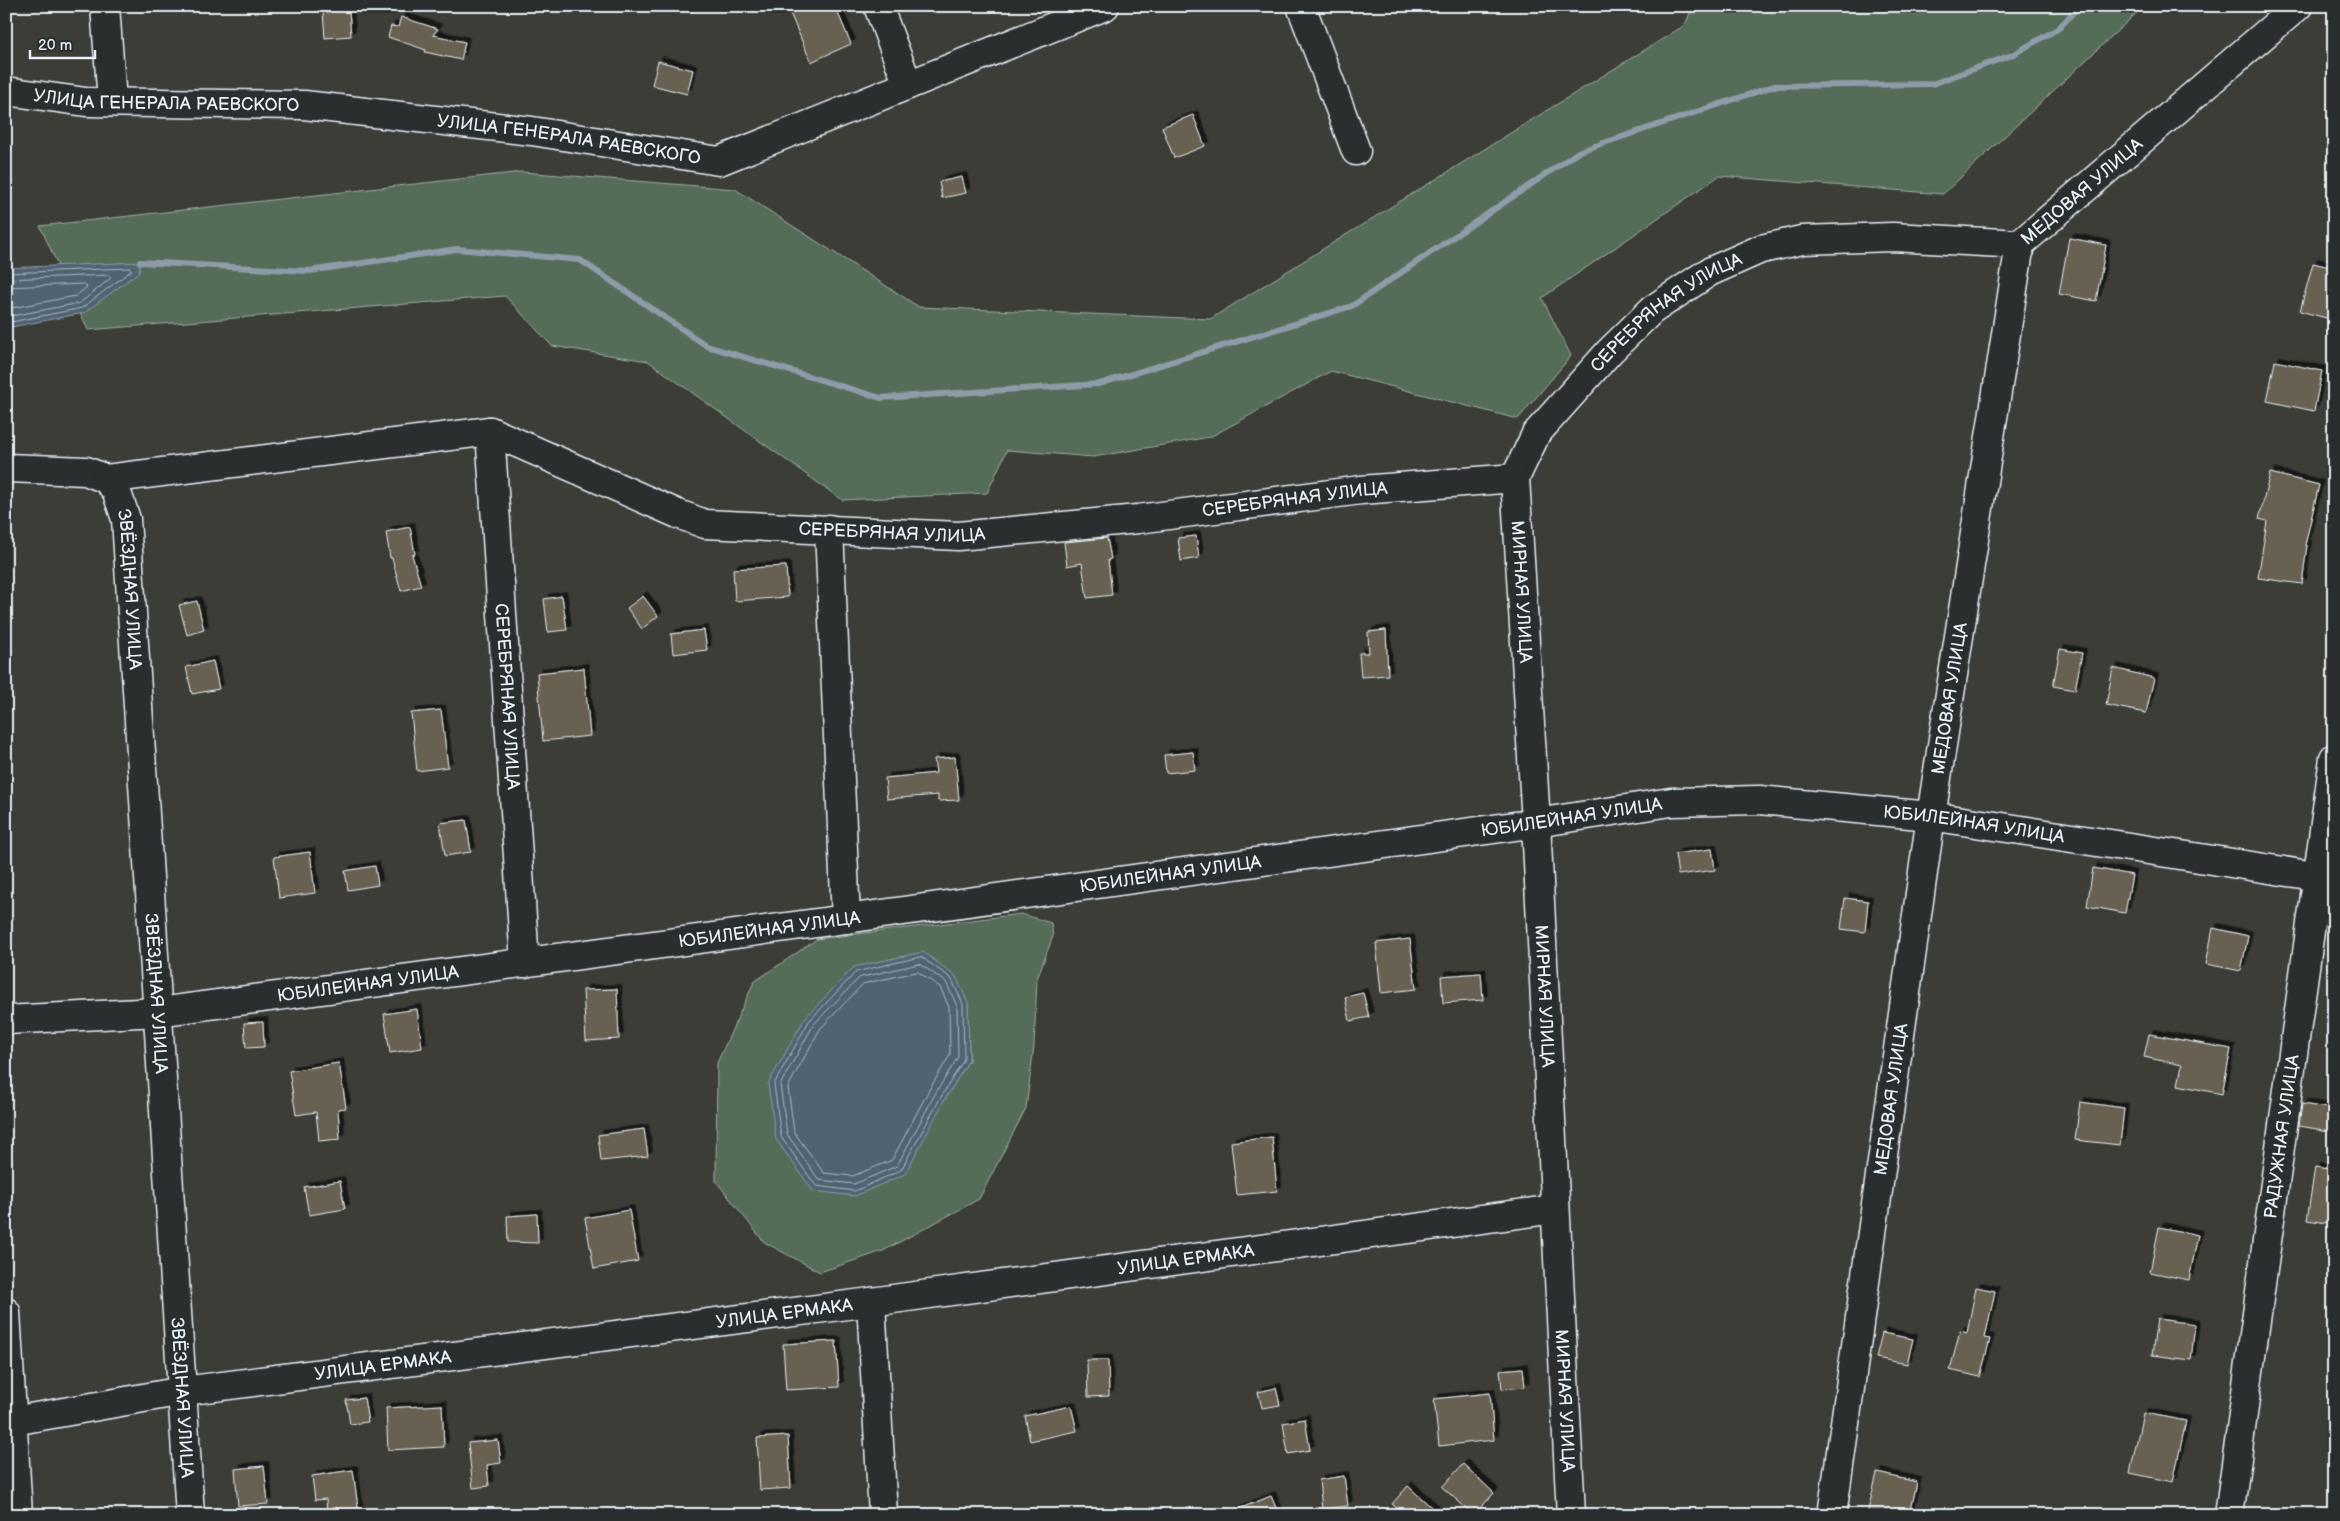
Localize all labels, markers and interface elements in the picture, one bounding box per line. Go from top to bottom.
scale bar [30,28,95,60]
text: 20 m [38,36,72,55]
street label: УЛИЦА ГЕНЕРАЛА РАЕВСКОГО [32,85,300,116]
street label: УЛИЦА ГЕНЕРАЛА РАЕВСКОГО [436,110,702,169]
street label: МЕДОВАЯ УЛИЦА [2017,134,2147,249]
street label: СЕРЕБРЯНАЯ УЛИЦА [1586,249,1745,377]
street label: СЕРЕБРЯНАЯ УЛИЦА [1201,478,1388,522]
street label: ЗВЁЗДНАЯ УЛИЦА [112,506,146,670]
street label: СЕРЕБРЯНАЯ УЛИЦА [798,518,986,547]
street label: МИРНАЯ УЛИЦА [1507,520,1536,664]
street label: СЕРЕБРЯНАЯ УЛИЦА [490,603,524,790]
street label: МЕДОВАЯ УЛИЦА [1928,621,1972,776]
street label: ЮБИЛЕЙНАЯ УЛИЦА [1480,794,1664,842]
street label: ЮБИЛЕЙНАЯ УЛИЦА [1882,802,2066,848]
street label: ЮБИЛЕЙНАЯ УЛИЦА [1078,851,1263,897]
street label: ЮБИЛЕЙНАЯ УЛИЦА [677,907,861,953]
street label: ЗВЁЗДНАЯ УЛИЦА [140,913,172,1074]
street label: МИРНАЯ УЛИЦА [1530,924,1558,1068]
street label: ЮБИЛЕЙНАЯ УЛИЦА [276,961,460,1007]
street label: МЕДОВАЯ УЛИЦА [1870,1022,1913,1177]
street label: РАДУЖНАЯ УЛИЦА [2260,1053,2304,1220]
street label: УЛИЦА ЕРМАКА [1116,1240,1256,1279]
street label: УЛИЦА ЕРМАКА [715,1294,854,1333]
street label: ЗВЁЗДНАЯ УЛИЦА [166,1317,198,1479]
street label: МИРНАЯ УЛИЦА [1551,1329,1579,1473]
street label: УЛИЦА ЕРМАКА [313,1346,453,1385]

